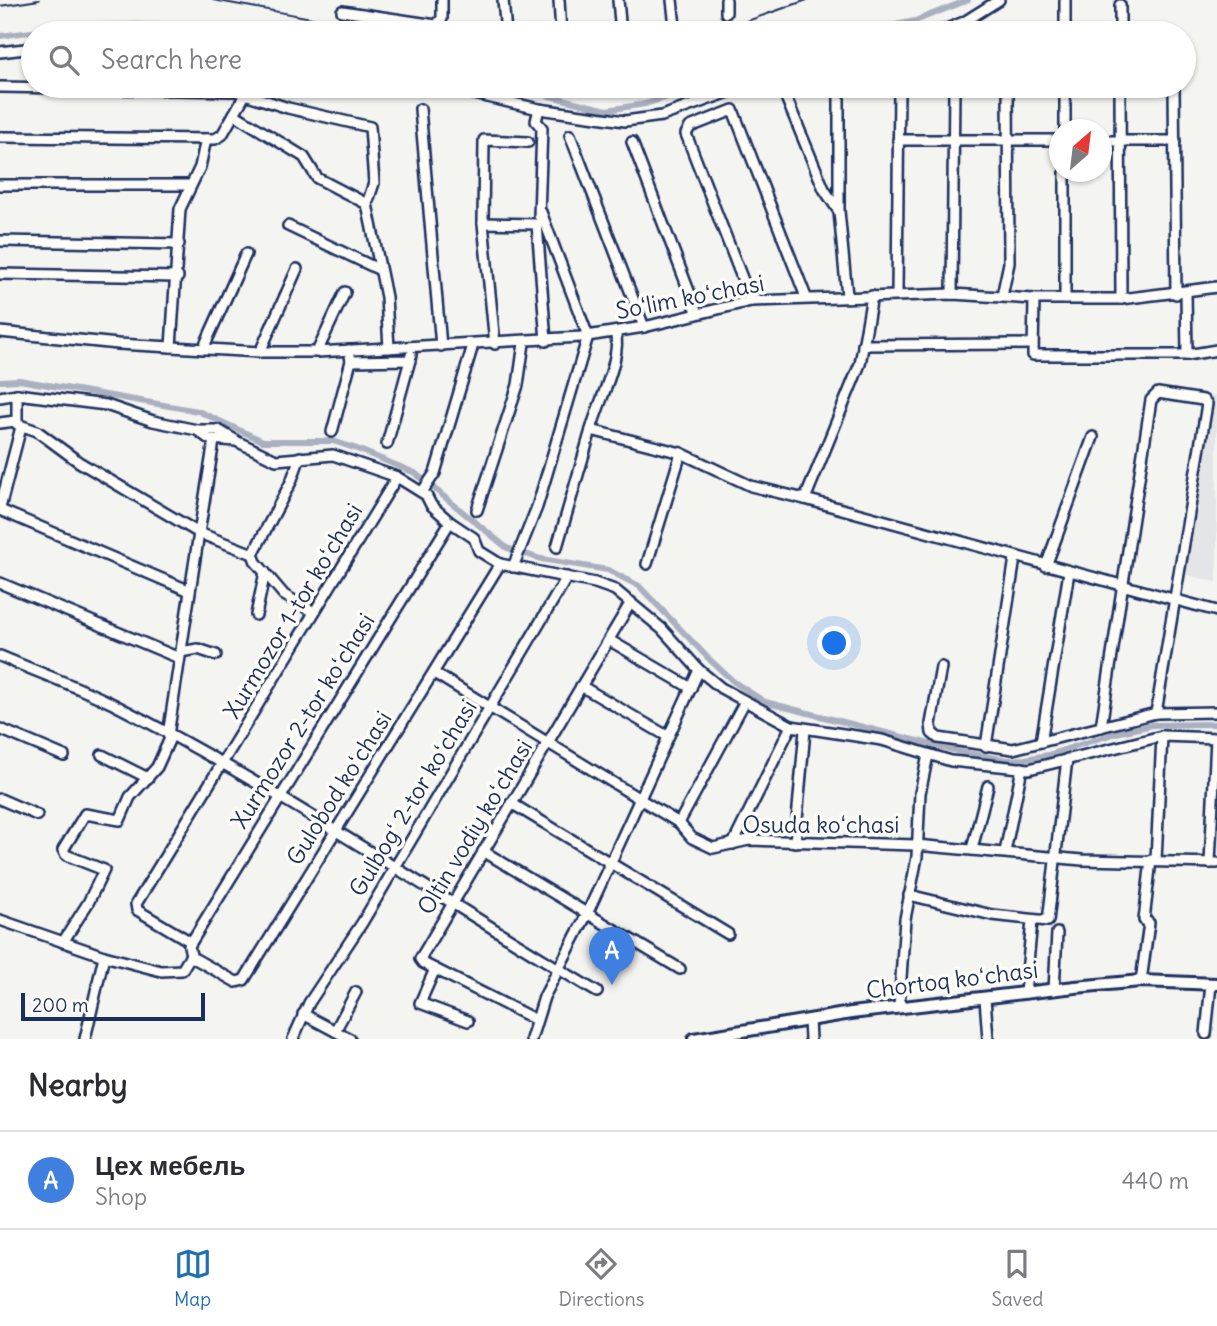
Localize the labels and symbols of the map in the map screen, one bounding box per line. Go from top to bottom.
north arrow [1049,119,1112,182]
street label: Soʻlim koʻchasi [613,268,766,325]
street label: Xurmozor 1-tor koʻchasi [217,498,368,724]
street label: Xurmozor 2-tor koʻchasi [224,608,381,834]
your location [817,626,851,660]
street label: Gulbogʻ 2-tor koʻchasi [342,694,483,901]
street label: Gulobod koʻchasi [280,705,398,870]
street label: Oltin vodiy koʻchasi [411,734,538,920]
street label: Osuda koʻchasi [742,810,900,839]
pin: A [589,927,635,985]
street label: Chortoq koʻchasi [864,955,1040,1004]
scale bar [21,990,205,1022]

